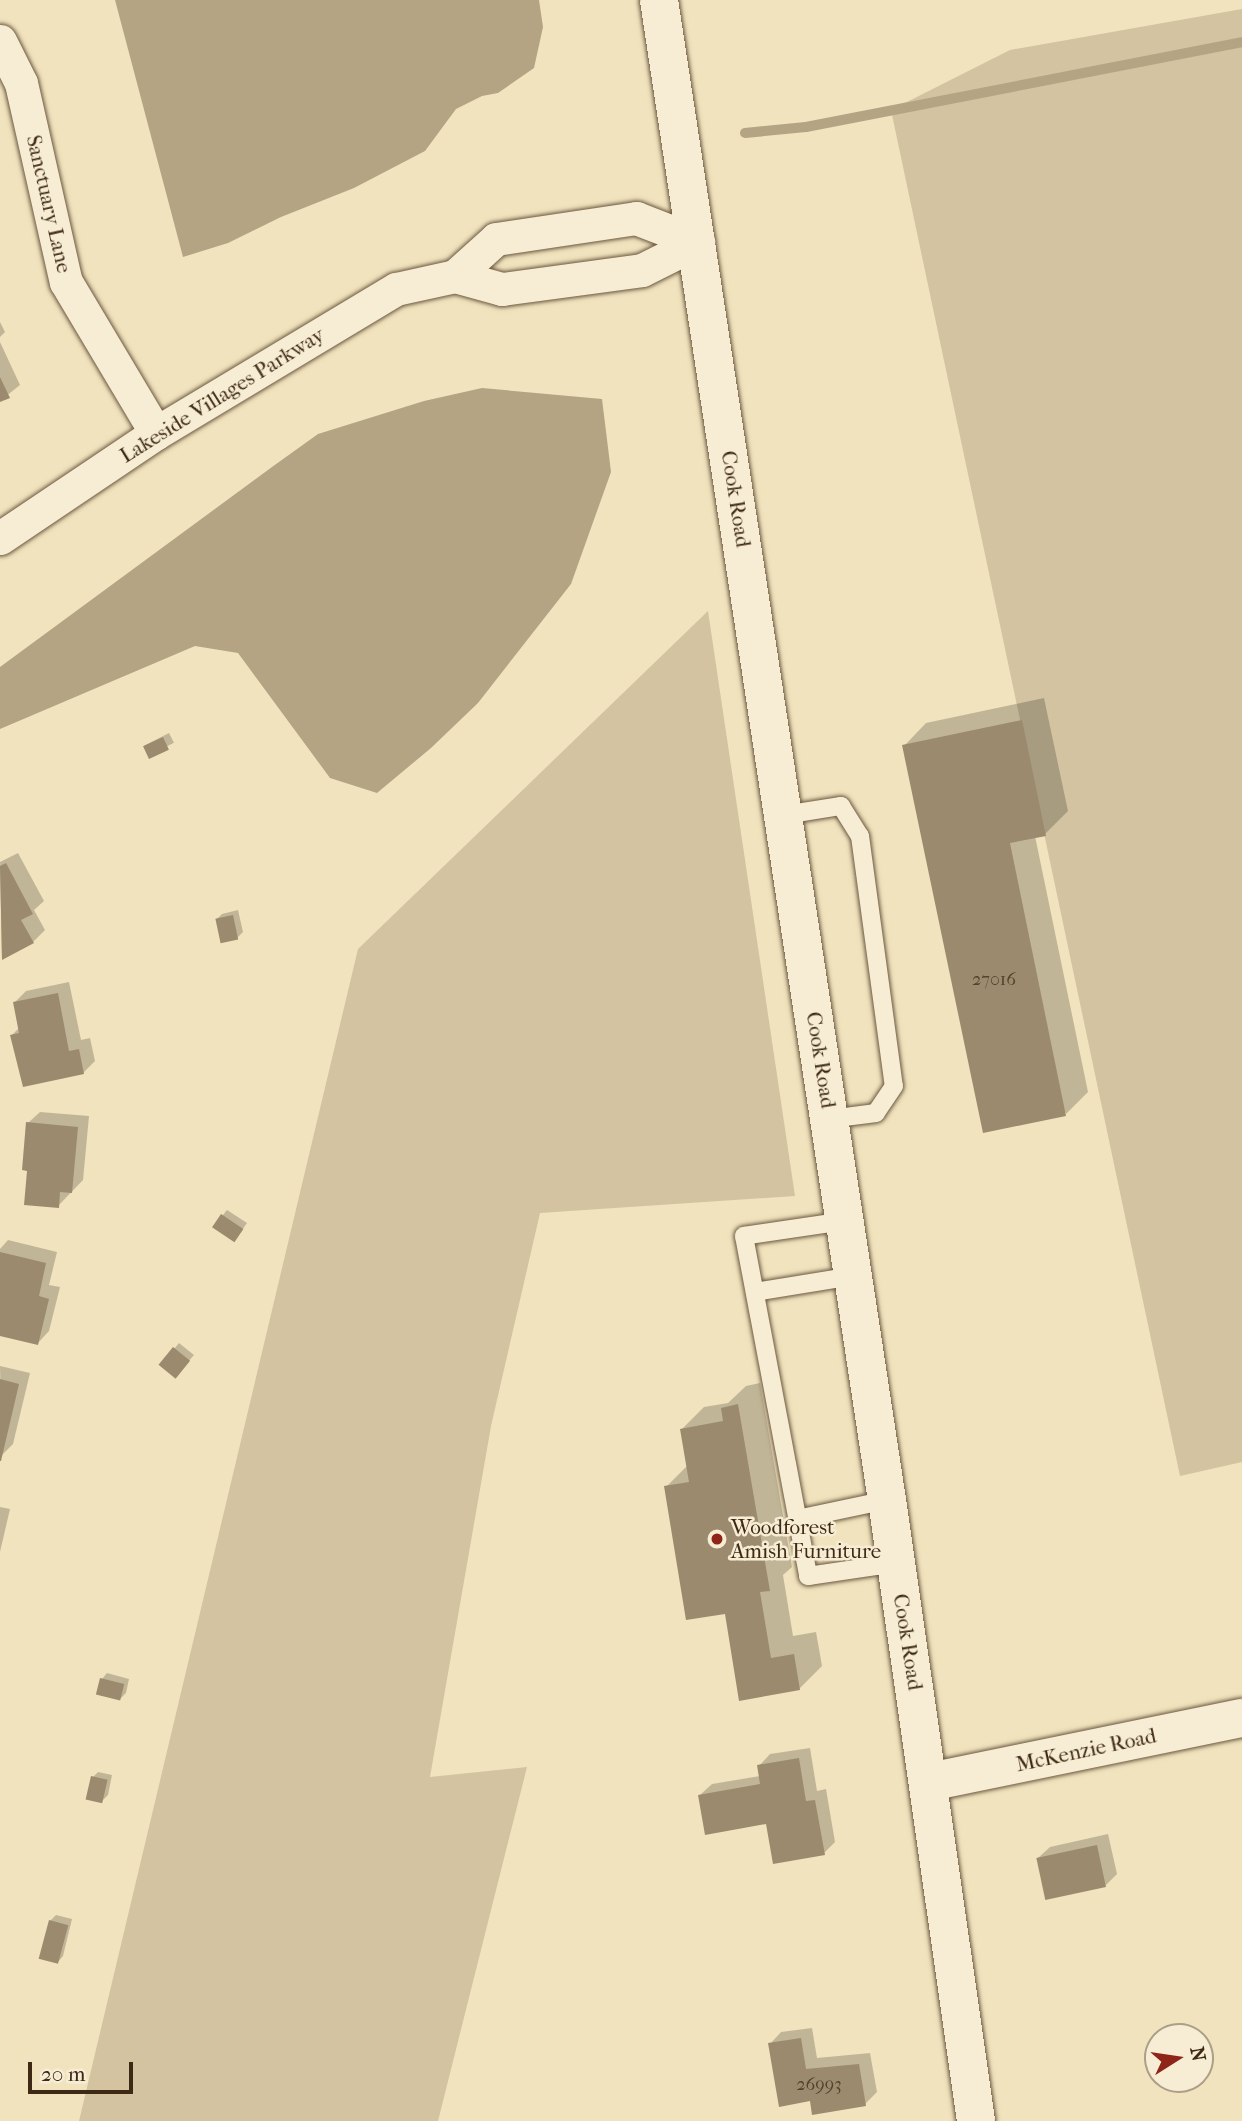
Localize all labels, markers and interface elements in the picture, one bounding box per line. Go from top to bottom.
street label: Sanctuary Lane [21,133,77,275]
street label: Lakeside Villages Parkway [115,322,329,468]
street label: Cook Road [716,449,756,549]
house number: 27016 [972,969,1016,991]
street label: Cook Road [801,1010,841,1110]
place label: Woodforest Amish Furniture [731,1514,881,1564]
marker: Woodforest Amish Furniture [709,1531,725,1547]
street label: Cook Road [888,1592,928,1692]
street label: McKenzie Road [1014,1723,1158,1777]
north arrow [1144,2023,1214,2093]
text: N [1185,2045,1210,2063]
scale bar [32,2048,136,2092]
text: 20 m [41,2062,85,2086]
house number: 26993 [796,2074,842,2096]

